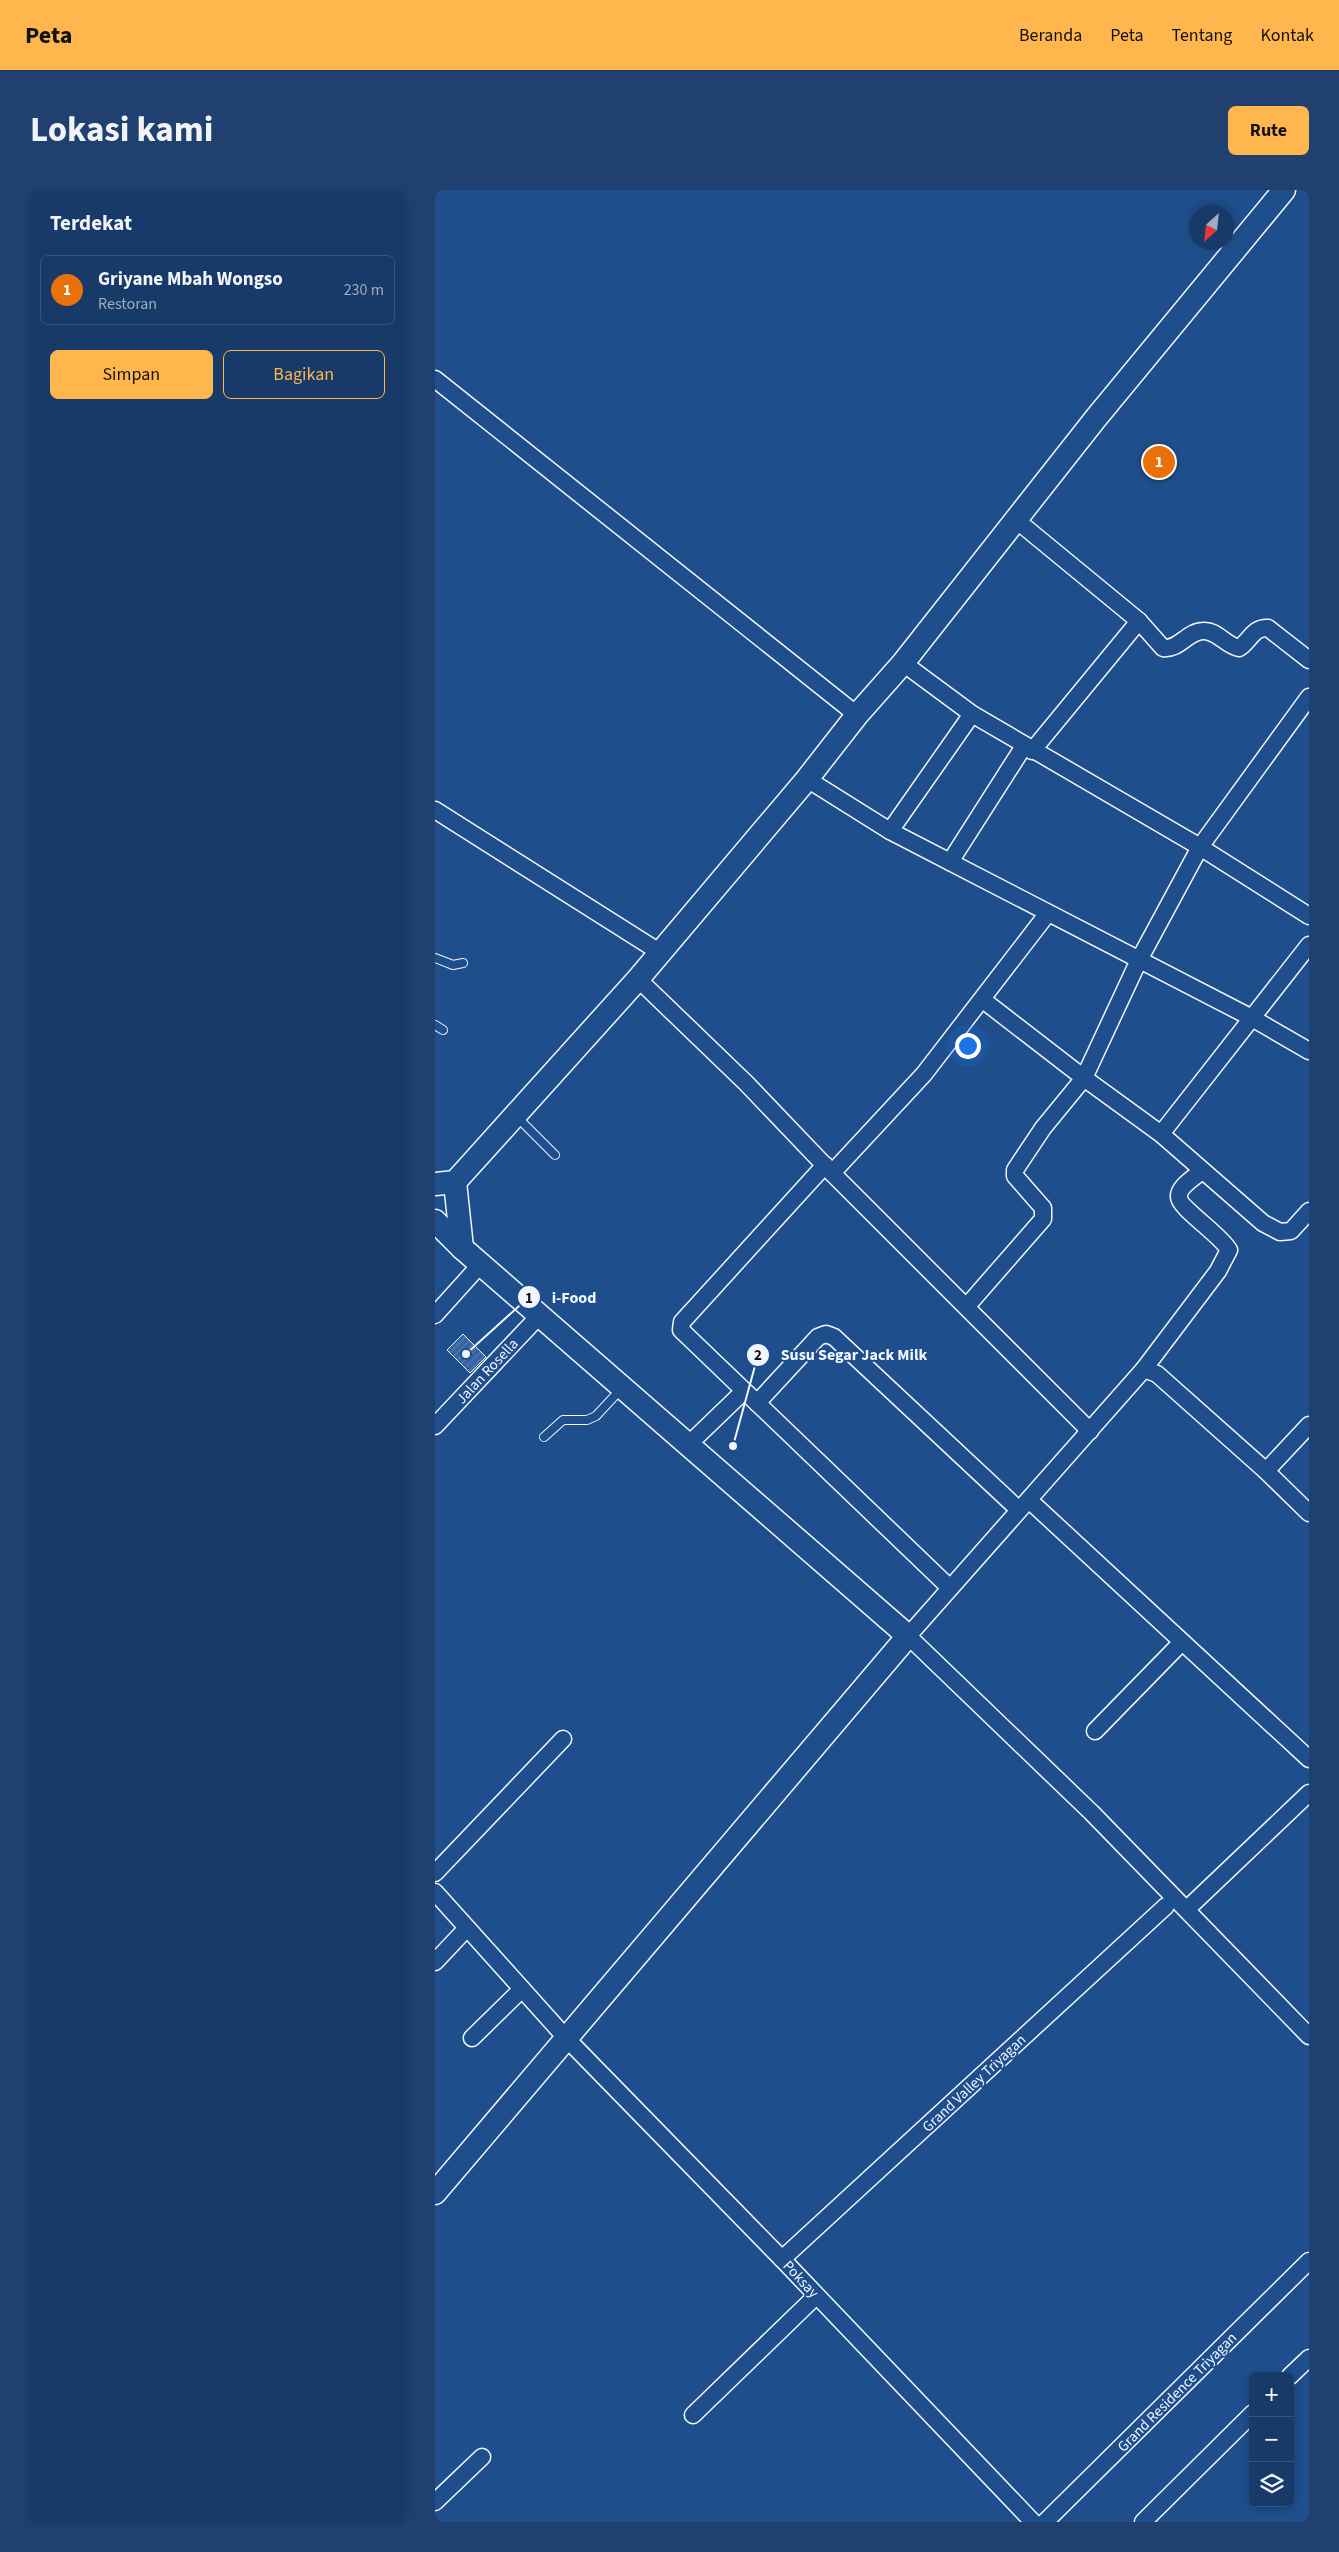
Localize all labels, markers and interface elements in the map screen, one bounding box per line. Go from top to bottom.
text: Peta [25,18,72,53]
text: Beranda [1019,23,1082,48]
text: Peta [1110,23,1143,48]
text: Tentang [1171,23,1232,48]
text: Kontak [1260,23,1314,48]
text: Lokasi kami [30,105,213,155]
button: Rute [1228,106,1309,155]
north arrow [1189,205,1234,250]
text: Terdekat [50,208,132,238]
text: Griyane Mbah Wongso [98,266,283,293]
text: 1 [63,279,71,301]
text: 230 m [344,279,384,301]
text: Restoran [98,293,157,315]
button: Simpan [50,350,213,399]
button: Bagikan [223,350,385,399]
pin: 1 [1143,443,1175,481]
your location [955,1033,981,1059]
callout: i-Food [517,1282,606,1313]
text: i-Food [552,1287,596,1309]
text: 1 [525,1288,533,1309]
street label: Jalan Rosella [451,1334,523,1409]
callout: Susu Segar Jack Milk [746,1339,938,1370]
text: Susu Segar Jack Milk [781,1344,928,1366]
text: 2 [754,1345,762,1366]
street label: Grand Valley Triyagan [918,2030,1031,2137]
street label: Poksay [778,2256,824,2303]
street label: Grand Residence Triyagan [1113,2328,1242,2457]
map controls [1249,2372,1294,2507]
button: + [1249,2372,1294,2417]
button: − [1249,2417,1294,2462]
button: layers [1249,2462,1294,2507]

